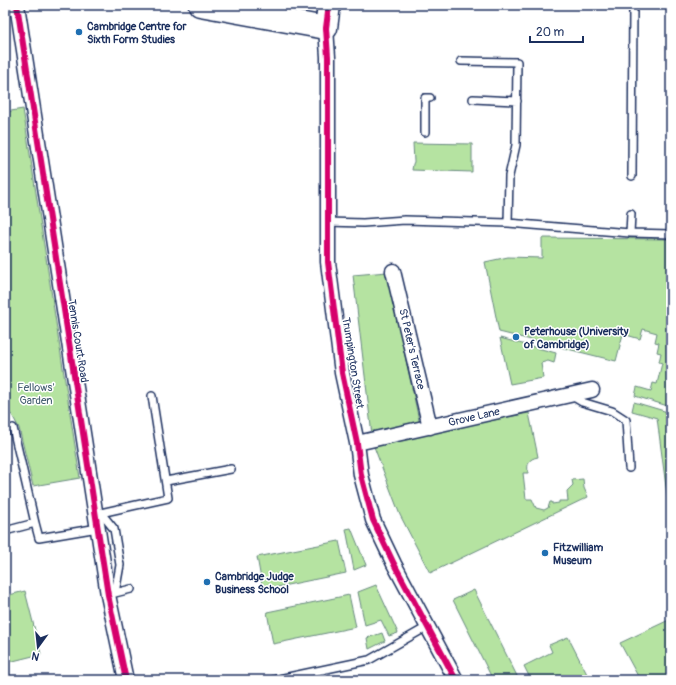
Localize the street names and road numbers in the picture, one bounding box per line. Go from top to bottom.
street label: Tennis Court Road [65,298,91,384]
street label: St Peter's Terrace [396,307,428,391]
street label: Trumpington Street [339,316,367,410]
street label: Grove Lane [447,405,502,429]

